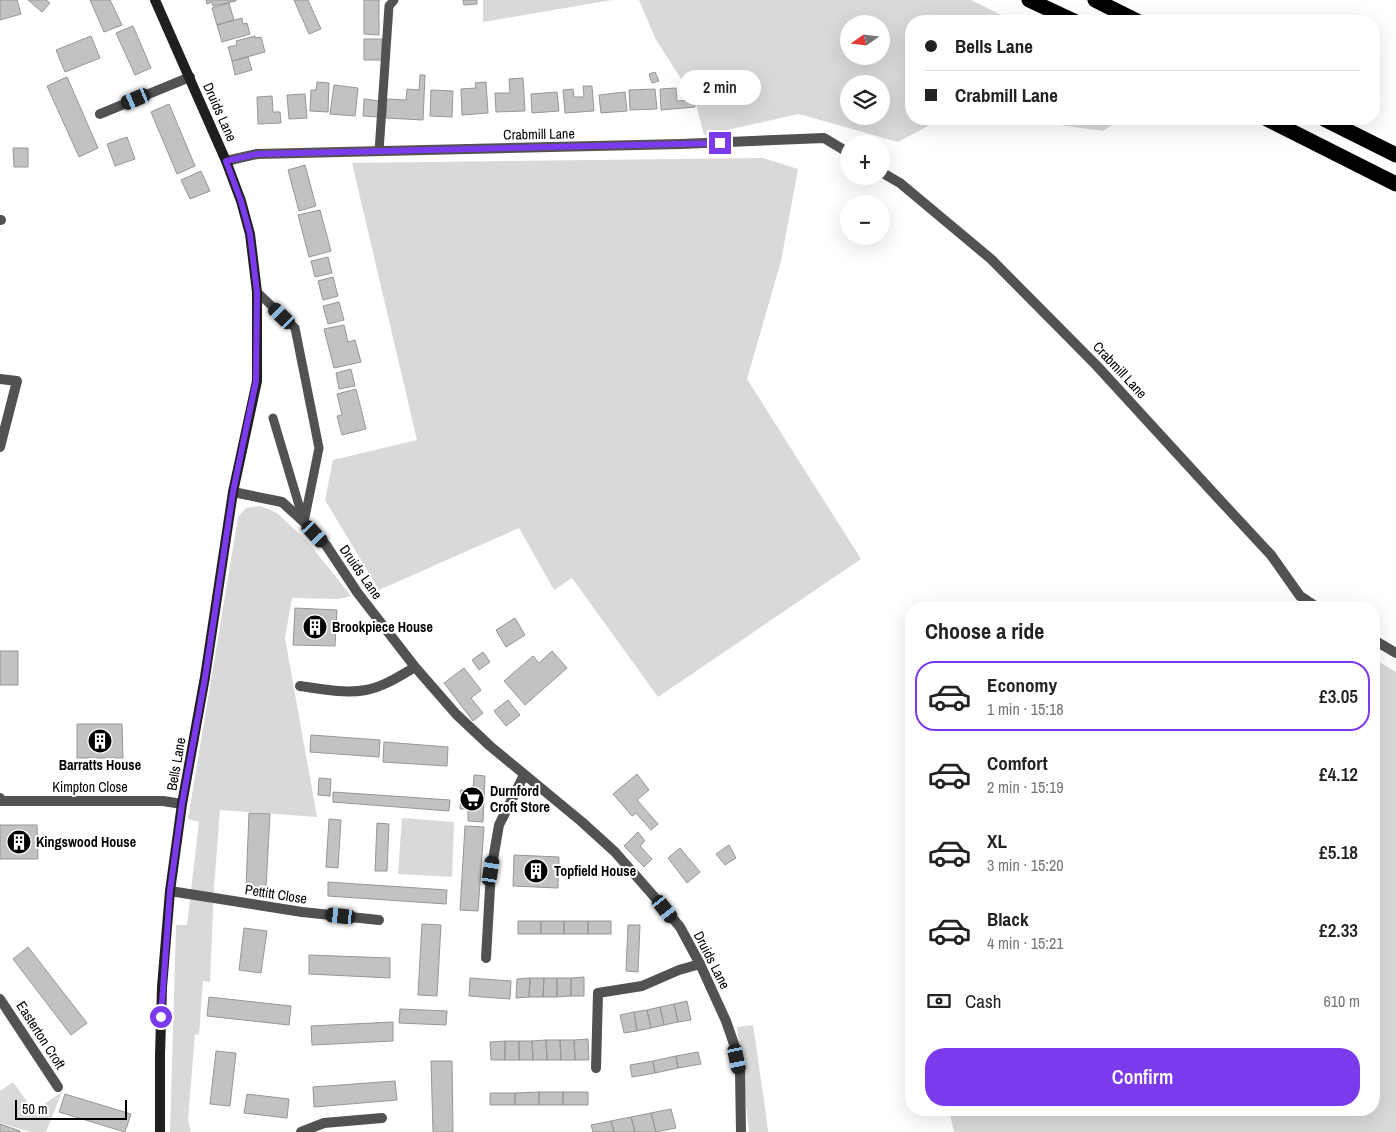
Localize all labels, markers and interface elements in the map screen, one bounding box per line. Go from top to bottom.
north arrow [840,15,890,65]
map controls [840,15,890,245]
text: Bells Lane [955,33,1033,59]
callout: 2 min [679,70,761,106]
button: layers [840,75,890,125]
text: 2 min [703,76,737,98]
street label: Druids Lane [199,80,241,144]
text: Crabmill Lane [955,82,1058,108]
car [119,86,152,112]
street label: Crabmill Lane [503,124,575,144]
route end [709,132,731,154]
button: + [840,135,890,185]
button: − [840,195,890,245]
car [265,300,298,332]
street label: Crabmill Lane [1089,338,1151,402]
car [299,518,330,550]
street label: Druids Lane [336,541,386,603]
building icon: Brookpiece House [302,614,328,640]
text: Choose a ride [925,616,1044,646]
place label: Brookpiece House [332,618,433,636]
text: Economy [987,672,1057,698]
icon: car [927,674,972,719]
text: £3.05 [1319,683,1358,709]
text: 1 min · 15:18 [987,698,1064,720]
building icon: Barratts House [87,728,113,754]
street label: Bells Lane [162,736,190,792]
text: Comfort [987,750,1048,776]
icon: car [927,752,972,797]
place label: Barratts House [59,756,141,774]
text: £4.12 [1319,761,1358,787]
text: 2 min · 15:19 [987,776,1064,798]
street label: Kimpton Close [52,778,128,796]
place label: Durnford Croft Store [490,782,550,816]
supermarket icon: Durnford Croft Store [459,786,485,812]
text: XL [987,828,1007,854]
building icon: Kingswood House [6,829,32,855]
icon: car [927,830,972,875]
place label: Kingswood House [36,833,136,851]
text: £5.18 [1319,839,1358,865]
text: 3 min · 15:20 [987,854,1064,876]
car [481,855,500,887]
building icon: Topfield House [523,858,549,884]
place label: Topfield House [554,862,636,880]
street label: Pettitt Close [244,880,308,908]
car [649,893,680,925]
text: Black [987,906,1029,932]
car [325,907,356,925]
icon: car [927,908,972,953]
text: £2.33 [1319,917,1358,943]
street label: Druids Lane [690,928,734,992]
text: 4 min · 15:21 [987,932,1064,954]
icon: cash [925,987,953,1015]
text: Cash [965,988,1001,1014]
text: 610 m [1324,990,1360,1012]
street label: Easterton Croft [12,998,70,1072]
route start [150,1006,172,1028]
car [726,1043,747,1075]
button: Confirm [925,1048,1360,1106]
scale bar [15,1097,128,1120]
text: 50 m [22,1100,48,1118]

